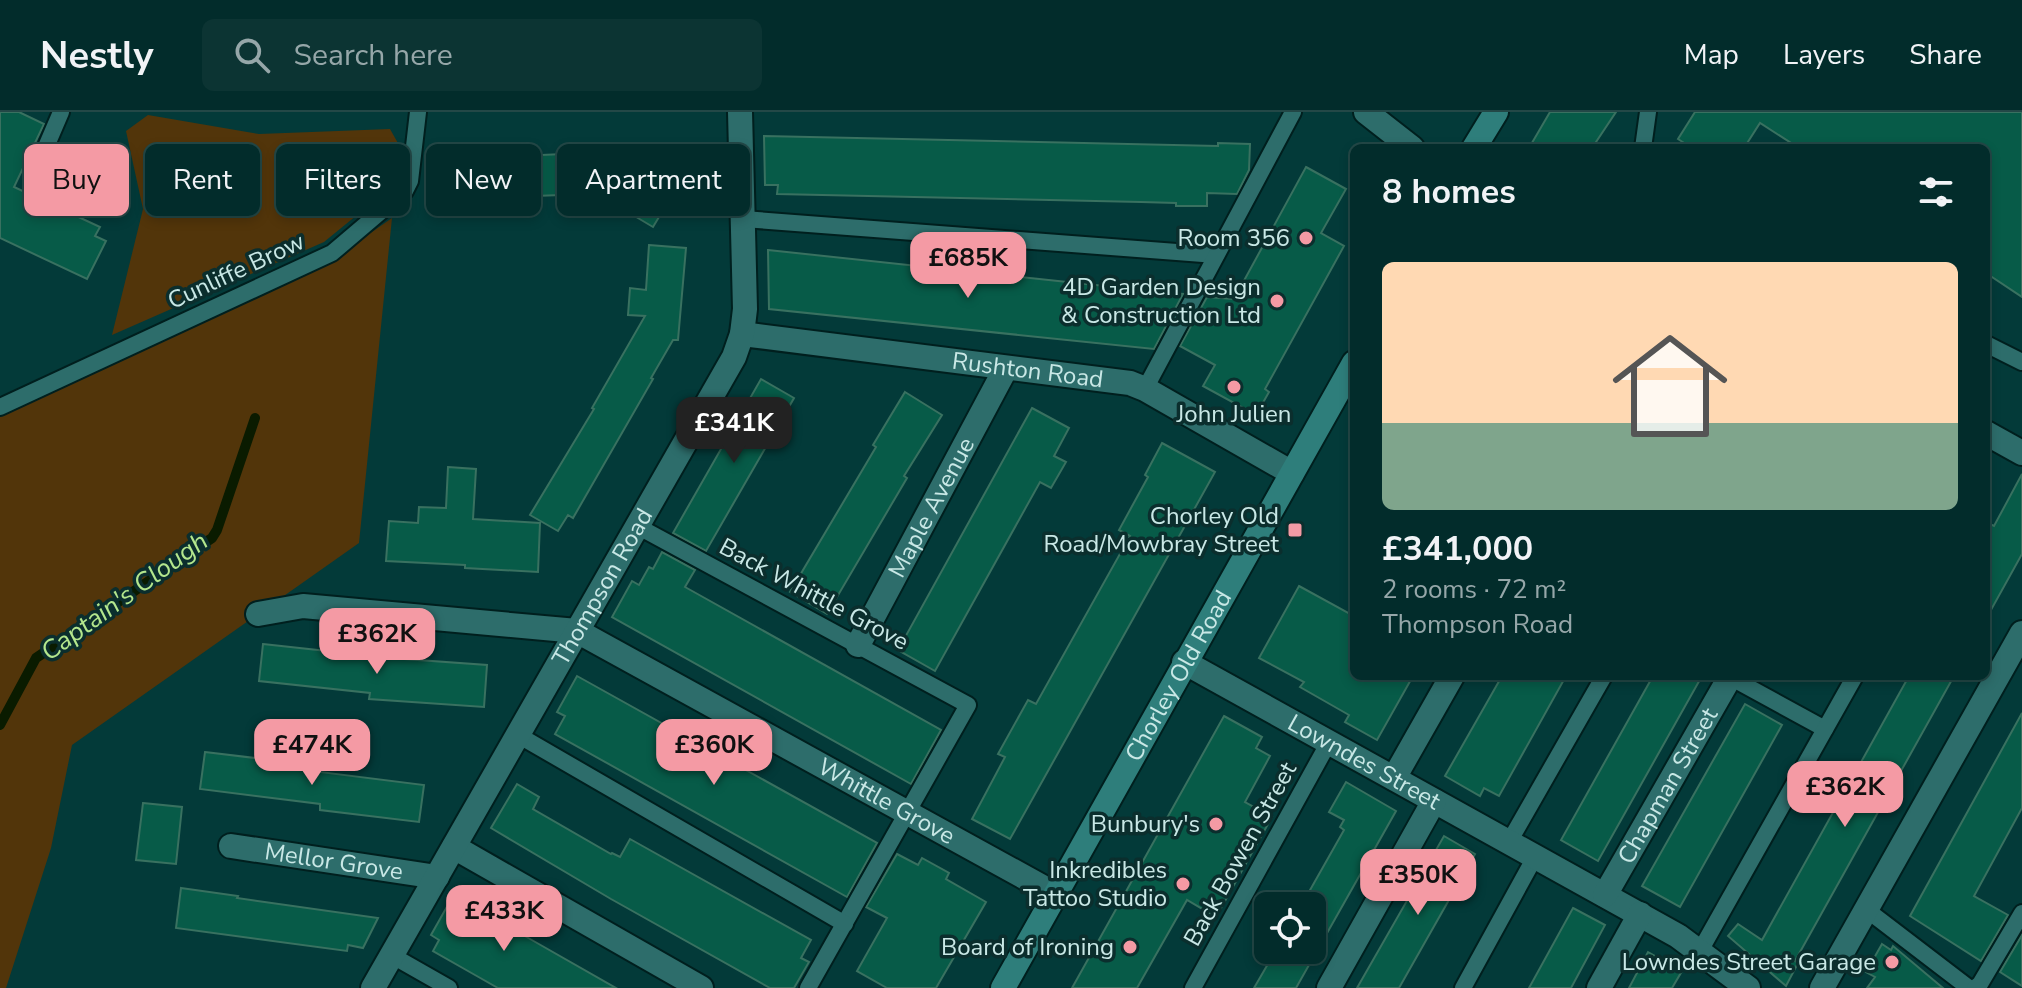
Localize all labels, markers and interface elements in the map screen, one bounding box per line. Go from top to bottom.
search box [202,19,762,91]
text: Nestly [40,30,154,81]
icon: search [230,33,274,77]
text: Search here [294,35,453,76]
text: Map [1684,36,1739,74]
text: Layers [1783,36,1865,74]
text: Share [1909,36,1982,74]
chip: Buy [24,144,129,216]
chip: Rent [145,144,260,216]
chip: Filters [276,144,410,216]
chip: New [426,144,541,216]
chip: Apartment [557,144,750,216]
text: 8 homes [1382,169,1516,215]
icon: filters [1914,170,1958,214]
place label: Room 356 [1178,222,1290,254]
street label: Cunliffe Brow [162,225,310,317]
marker: Room 356 [1297,229,1315,247]
pin: £685K [912,232,1024,300]
text: £685K [928,240,1008,275]
place label: 4D Garden Design & Construction Ltd [1061,271,1261,331]
marker: 4D Garden Design & Construction Ltd [1268,292,1286,310]
icon: home [1598,314,1742,458]
street label: Rushton Road [950,345,1105,395]
marker: John Julien [1225,378,1243,396]
pin: £341K [678,397,790,465]
place label: John Julien [1176,398,1291,430]
text: £341K [694,405,774,440]
street label: Maple Avenue [881,432,982,583]
place label: Chorley Old Road/Mowbray Street [1043,500,1280,560]
street label: Thompson Road [545,502,660,672]
marker: Chorley Old Road/Mowbray Street [1286,521,1304,539]
water label: Captain's Clough [34,524,215,669]
text: £341,000 [1382,526,1533,572]
street label: Back Whittle Grove [714,531,914,657]
text: 2 rooms · 72 m² [1382,572,1566,607]
street label: Chorley Old Road [1118,585,1239,767]
text: Thompson Road [1382,607,1573,642]
pin: £362K [321,608,433,676]
text: £362K [337,616,417,651]
street label: Chapman Street [1610,701,1725,870]
street label: Lowndes Street [1282,707,1447,817]
pin: £474K [256,719,368,787]
pin: £360K [658,719,770,787]
text: £474K [272,727,352,762]
text: £360K [674,727,754,762]
street label: Whittle Grove [812,751,961,852]
street label: Back Bowen Street [1176,756,1304,952]
pin: £362K [1789,761,1901,829]
text: £362K [1805,769,1885,804]
place label: Bunbury's [1091,808,1200,840]
marker: Bunbury's [1207,815,1225,833]
street label: Mellor Grove [262,835,405,888]
pin: £350K [1362,849,1474,917]
place label: Inkredibles Tattoo Studio [1023,854,1167,914]
text: £350K [1378,857,1458,892]
marker: Inkredibles Tattoo Studio [1174,875,1192,893]
pin: £433K [448,885,560,953]
map controls [1254,892,1326,964]
button: locate [1254,892,1326,964]
text: £433K [464,893,544,928]
place label: Board of Ironing [941,931,1114,963]
marker: Board of Ironing [1121,938,1139,956]
place label: Lowndes Street Garage [1622,946,1876,978]
marker: Lowndes Street Garage [1883,953,1901,971]

